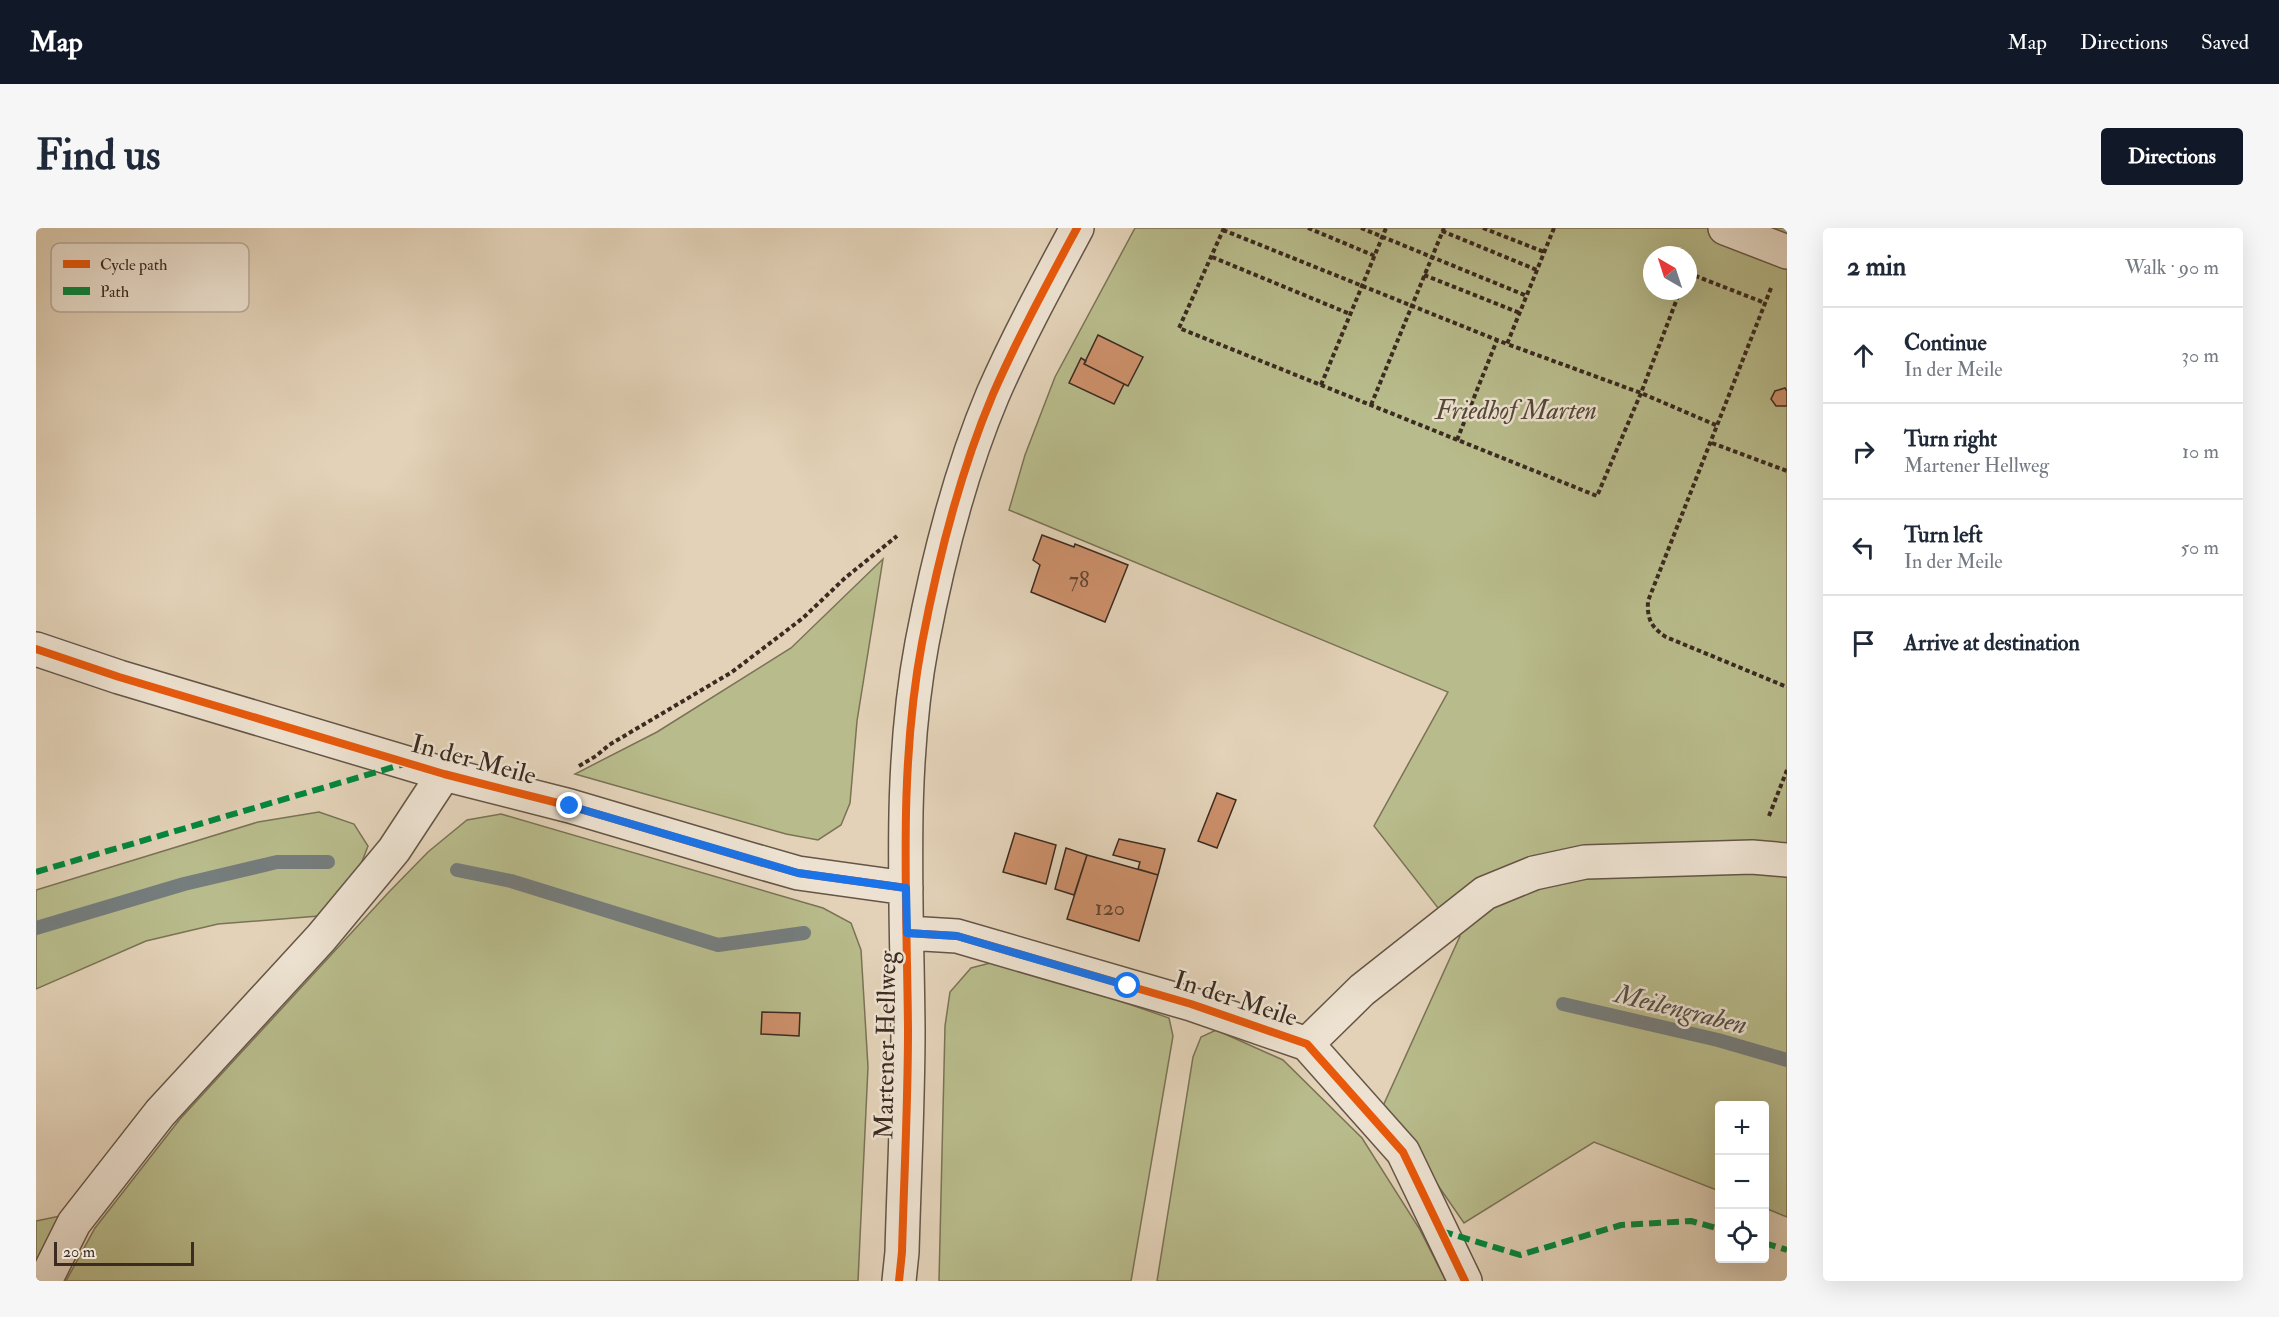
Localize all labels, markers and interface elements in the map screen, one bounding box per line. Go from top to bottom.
text: Map [30,25,83,60]
text: Map [2007,29,2047,56]
text: Directions [2080,29,2168,56]
text: Saved [2201,29,2249,56]
button: Directions [2101,128,2243,185]
text: Find us [36,130,160,182]
legend [51,243,249,312]
north arrow [1643,246,1697,300]
text: 2 min [1847,251,1906,283]
text: Cycle path [100,255,168,276]
text: Walk · 90 m [2125,255,2219,280]
text: Path [100,282,130,302]
text: Continue [1904,329,1987,357]
icon: ahead [1847,339,1880,372]
text: 30 m [2181,343,2219,368]
text: In der Meile [1904,357,2003,382]
park label: Friedhof Marten [1433,395,1597,427]
text: Turn right [1904,425,1997,453]
icon: right [1847,435,1880,468]
text: 10 m [2182,439,2219,464]
text: Martener Hellweg [1904,453,2049,478]
text: Turn left [1904,521,1983,549]
icon: left [1847,531,1880,564]
text: 50 m [2180,535,2219,560]
text: In der Meile [1904,549,2003,574]
house number: 78 [1069,566,1089,594]
icon: arrive [1847,627,1880,660]
text: Arrive at destination [1904,629,2080,657]
street label: In der Meile [408,728,540,792]
route end [556,792,582,818]
house number: 120 [1095,894,1125,922]
street label: Martener Hellweg [868,949,904,1140]
street label: In der Meile [1170,964,1302,1034]
route start [1114,972,1140,998]
water label: Meilengraben [1609,977,1750,1042]
map controls [1715,1101,1769,1263]
button: + [1715,1101,1769,1155]
button: − [1715,1155,1769,1209]
button: locate [1715,1209,1769,1263]
scale bar [54,1239,194,1266]
text: 20 m [63,1242,95,1262]

